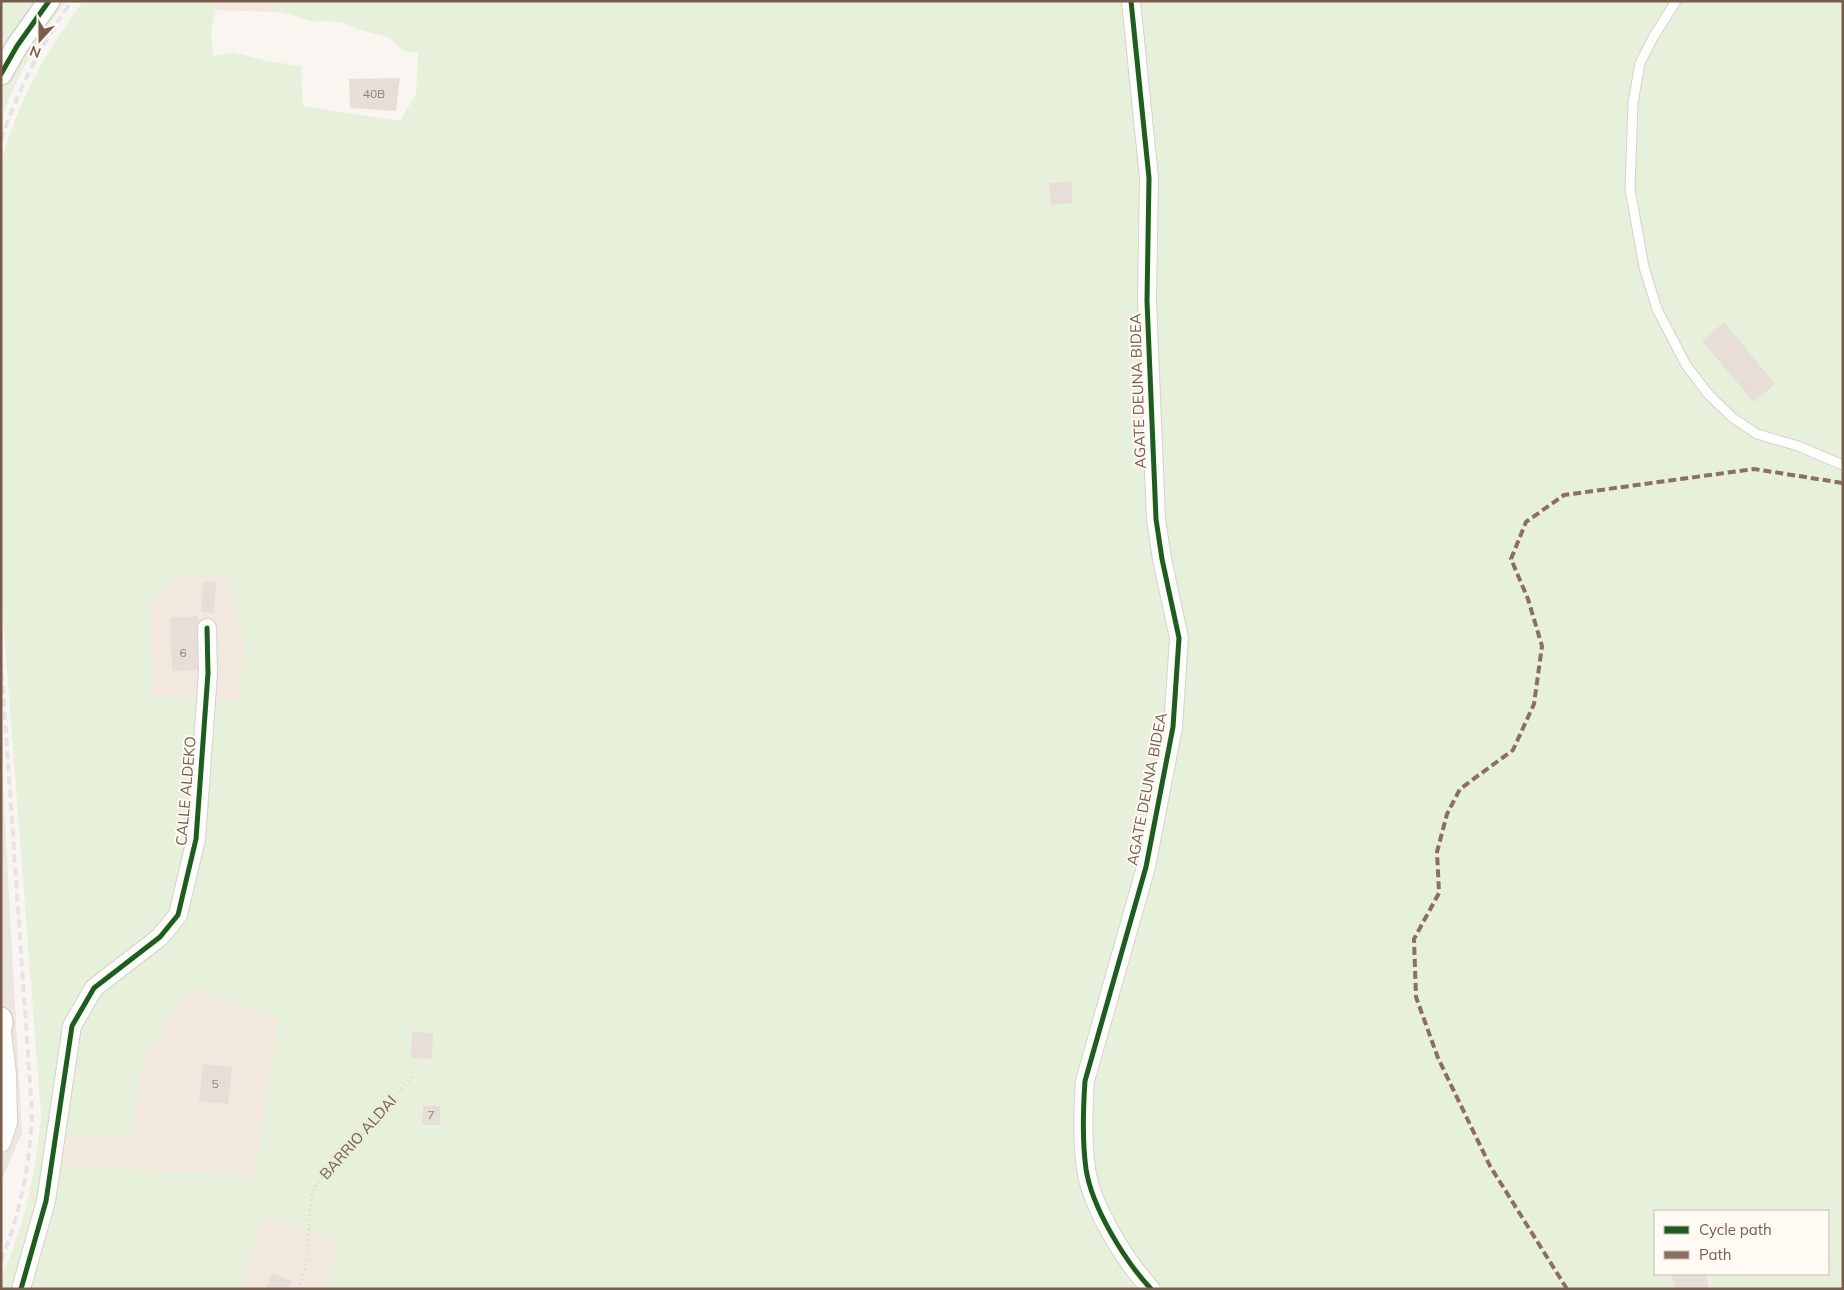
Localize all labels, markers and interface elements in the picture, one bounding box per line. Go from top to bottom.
north arrow [15,15,65,65]
text: N [27,42,44,62]
house number: 40B [363,86,385,101]
street label: AGATE DEUNA BIDEA [1125,313,1150,469]
house number: 6 [179,645,187,660]
street label: AGATE DEUNA BIDEA [1122,711,1171,867]
street label: CALLE ALDEKO [171,735,200,847]
house number: 5 [211,1076,219,1091]
street label: BARRIO ALDAI [315,1091,400,1183]
house number: 7 [427,1107,435,1122]
legend [1654,1210,1829,1275]
text: Cycle path [1699,1220,1772,1239]
text: Path [1699,1245,1731,1264]

